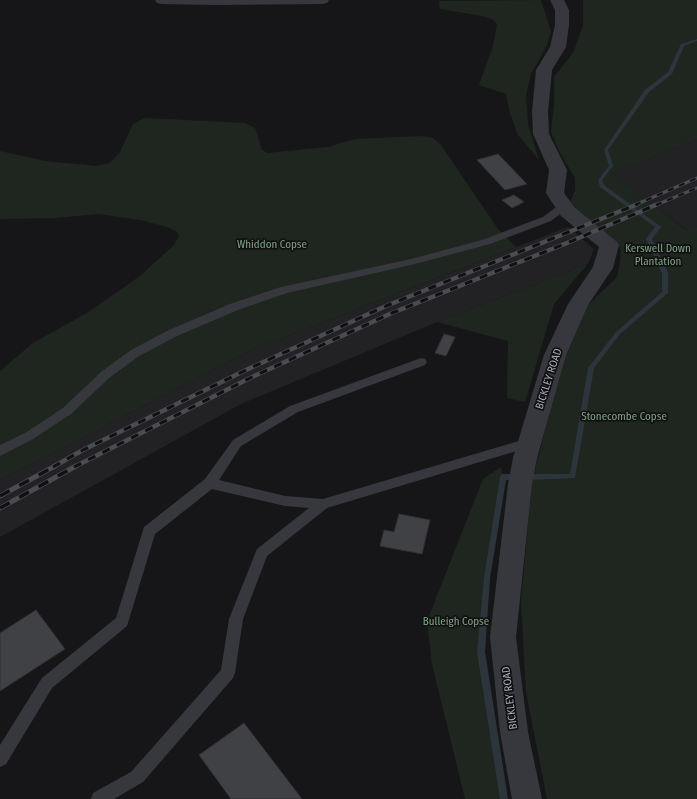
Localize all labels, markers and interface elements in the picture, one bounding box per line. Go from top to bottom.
park label: Whiddon Copse [237,238,307,252]
park label: Kerswell Down Plantation [625,242,691,268]
street label: BICKLEY ROAD [533,347,565,411]
park label: Stonecombe Copse [581,410,667,424]
park label: Bulleigh Copse [423,615,489,629]
street label: BICKLEY ROAD [500,666,520,730]

